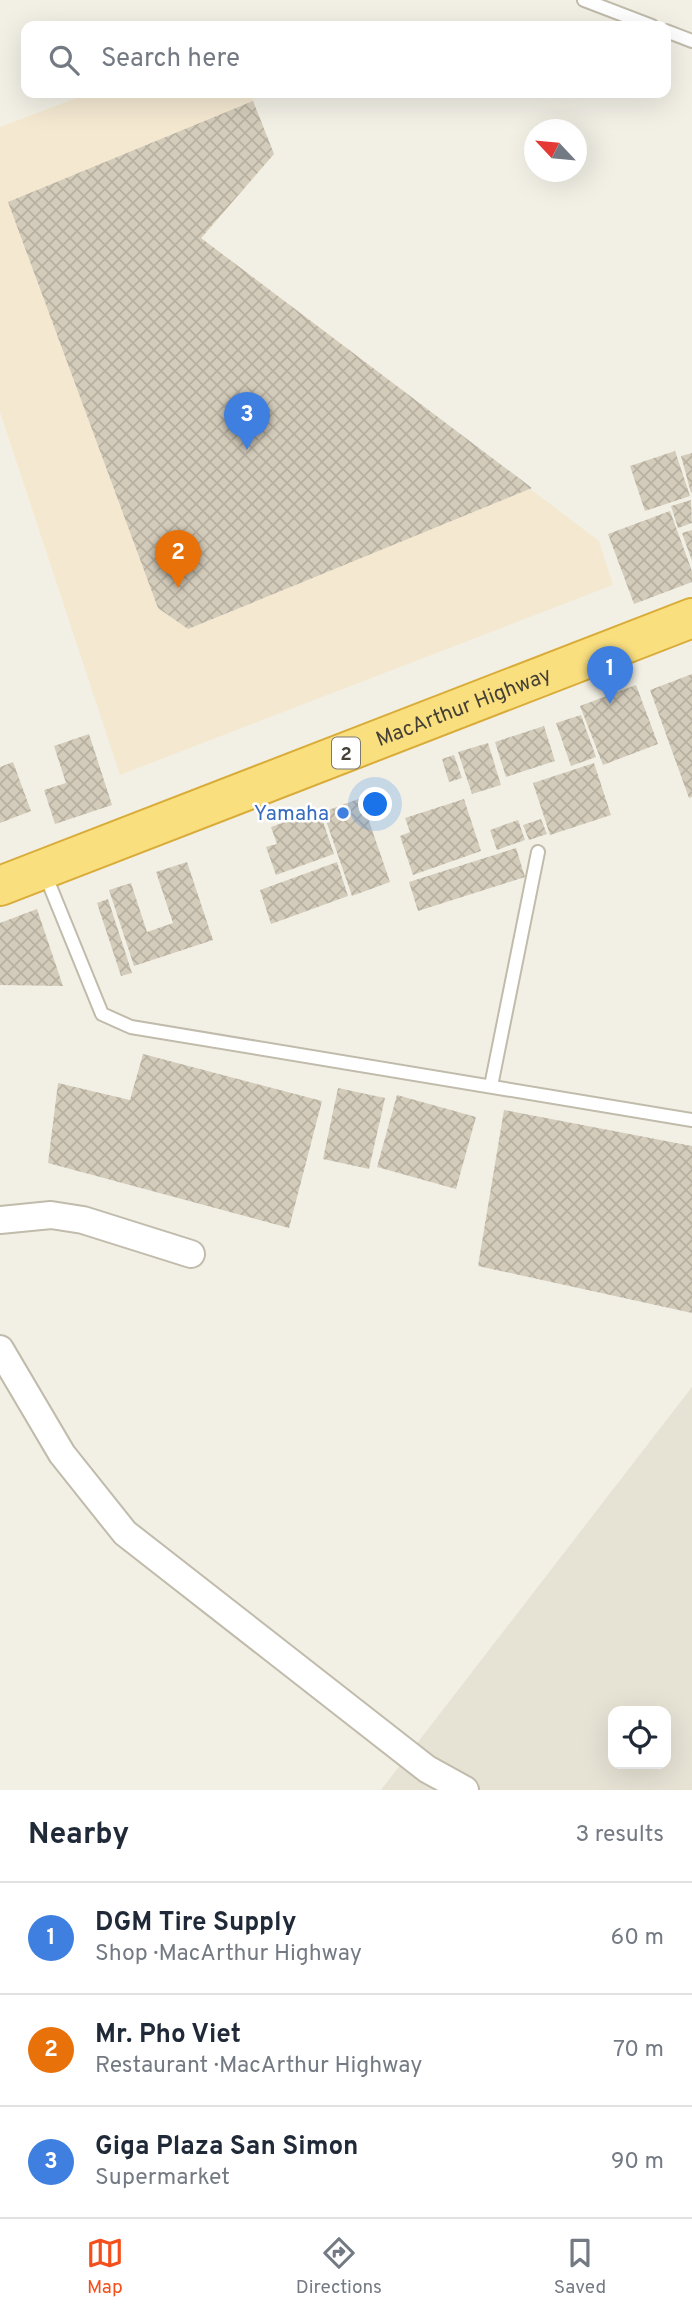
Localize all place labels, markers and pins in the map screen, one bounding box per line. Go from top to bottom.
pin: 3 [224,392,270,450]
pin: 2 [155,530,201,588]
pin: 1 [587,646,633,704]
place label: Yamaha [254,801,329,828]
marker: Yamaha [335,805,351,821]

